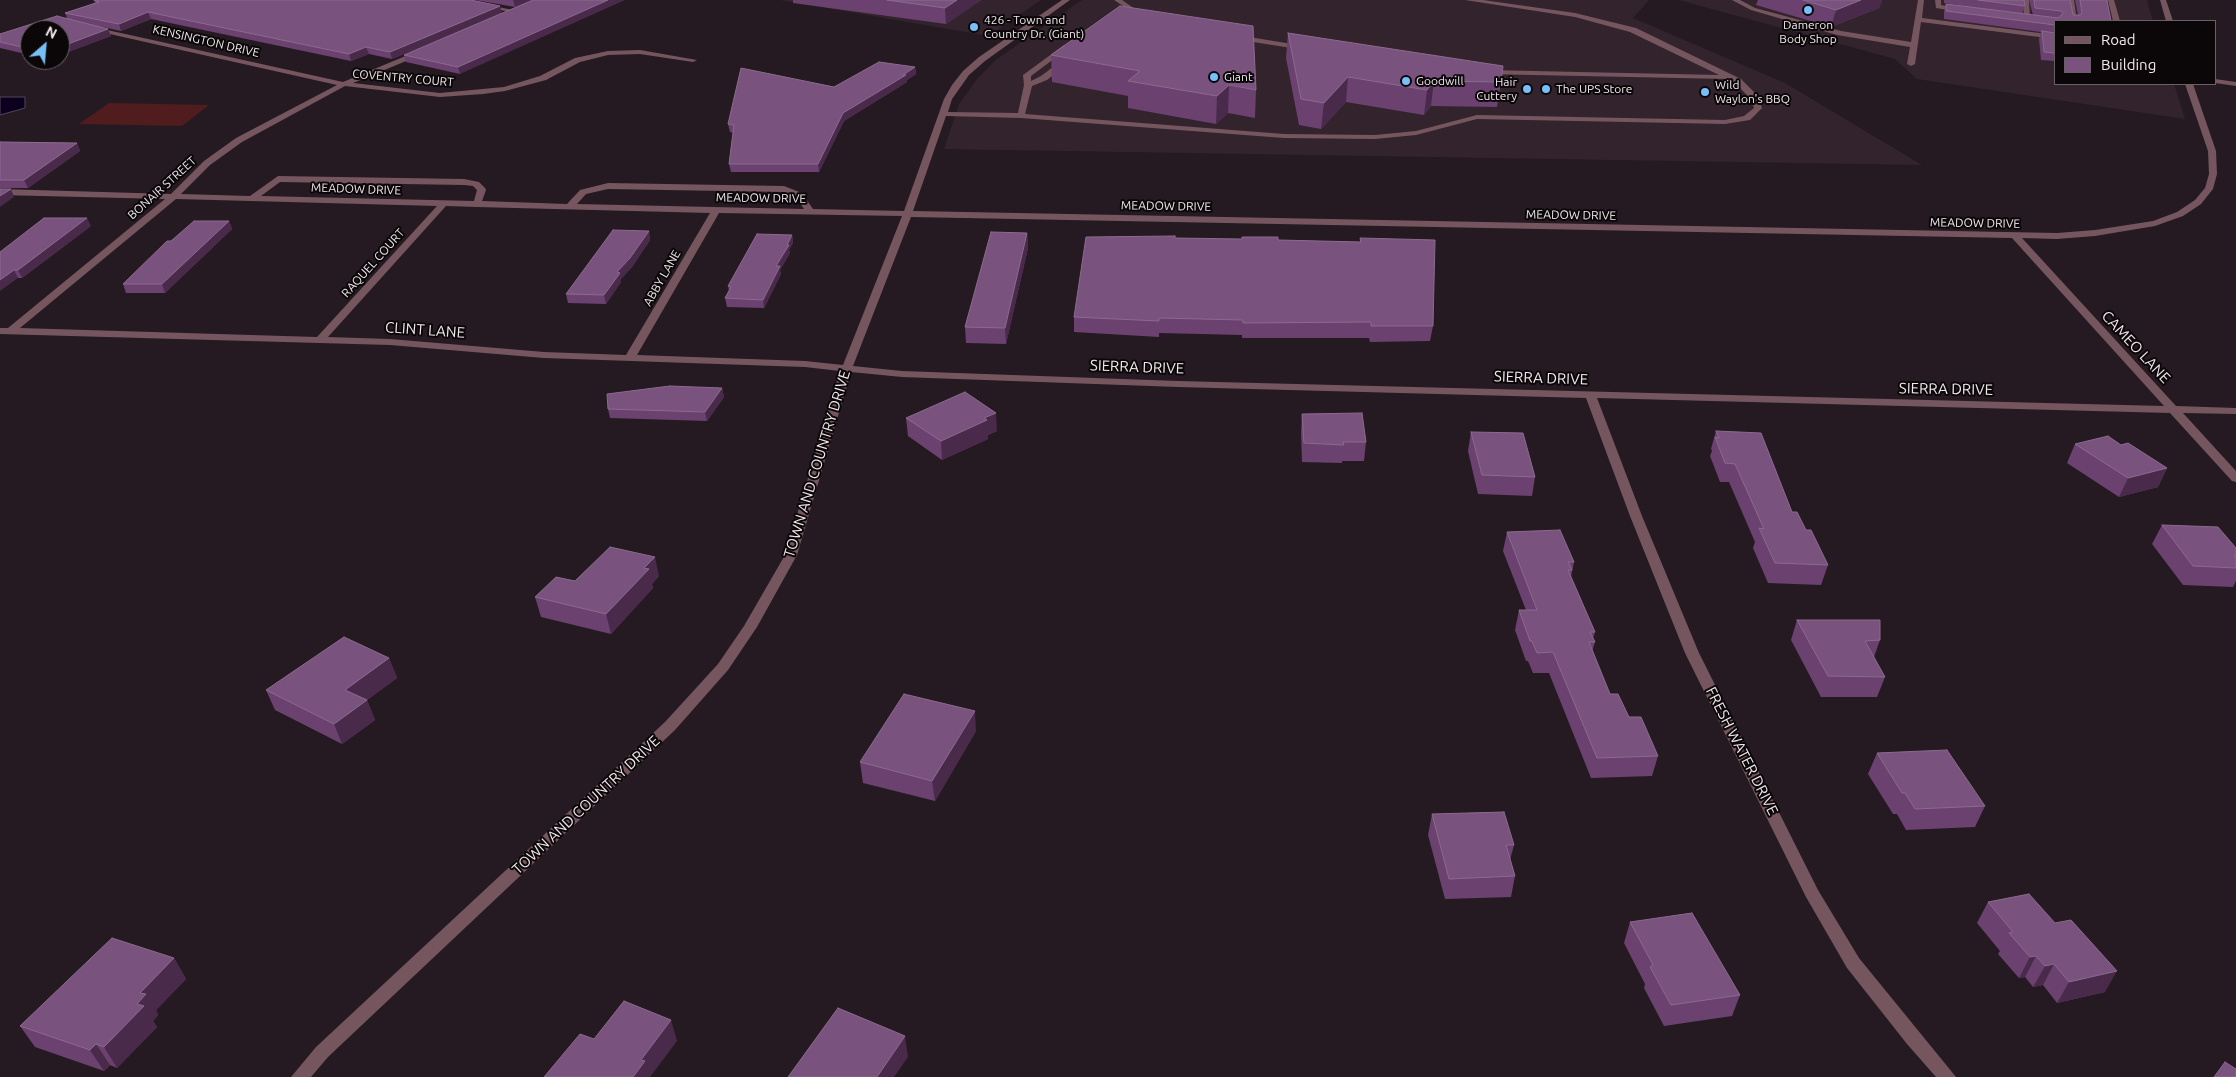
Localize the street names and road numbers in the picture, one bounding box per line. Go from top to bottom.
street label: KENSINGTON DRIVE [151,22,261,60]
street label: COVENTRY COURT [352,66,454,90]
street label: BONAIR STREET [125,153,199,223]
street label: MEADOW DRIVE [311,180,401,198]
street label: MEADOW DRIVE [716,190,806,206]
street label: MEADOW DRIVE [1121,198,1211,214]
street label: MEADOW DRIVE [1526,207,1616,223]
street label: MEADOW DRIVE [1930,215,2020,231]
street label: RAQUEL COURT [338,226,408,300]
street label: ABBY LANE [640,248,684,308]
street label: CAMEO LANE [2098,307,2174,387]
street label: CLINT LANE [384,318,466,342]
street label: SIERRA DRIVE [1090,356,1184,378]
street label: SIERRA DRIVE [1494,367,1588,389]
street label: TOWN AND COUNTRY DRIVE [780,368,854,560]
street label: SIERRA DRIVE [1899,379,1993,399]
street label: FRESH WATER DRIVE [1702,684,1782,818]
street label: TOWN AND COUNTRY DRIVE [508,732,664,878]

